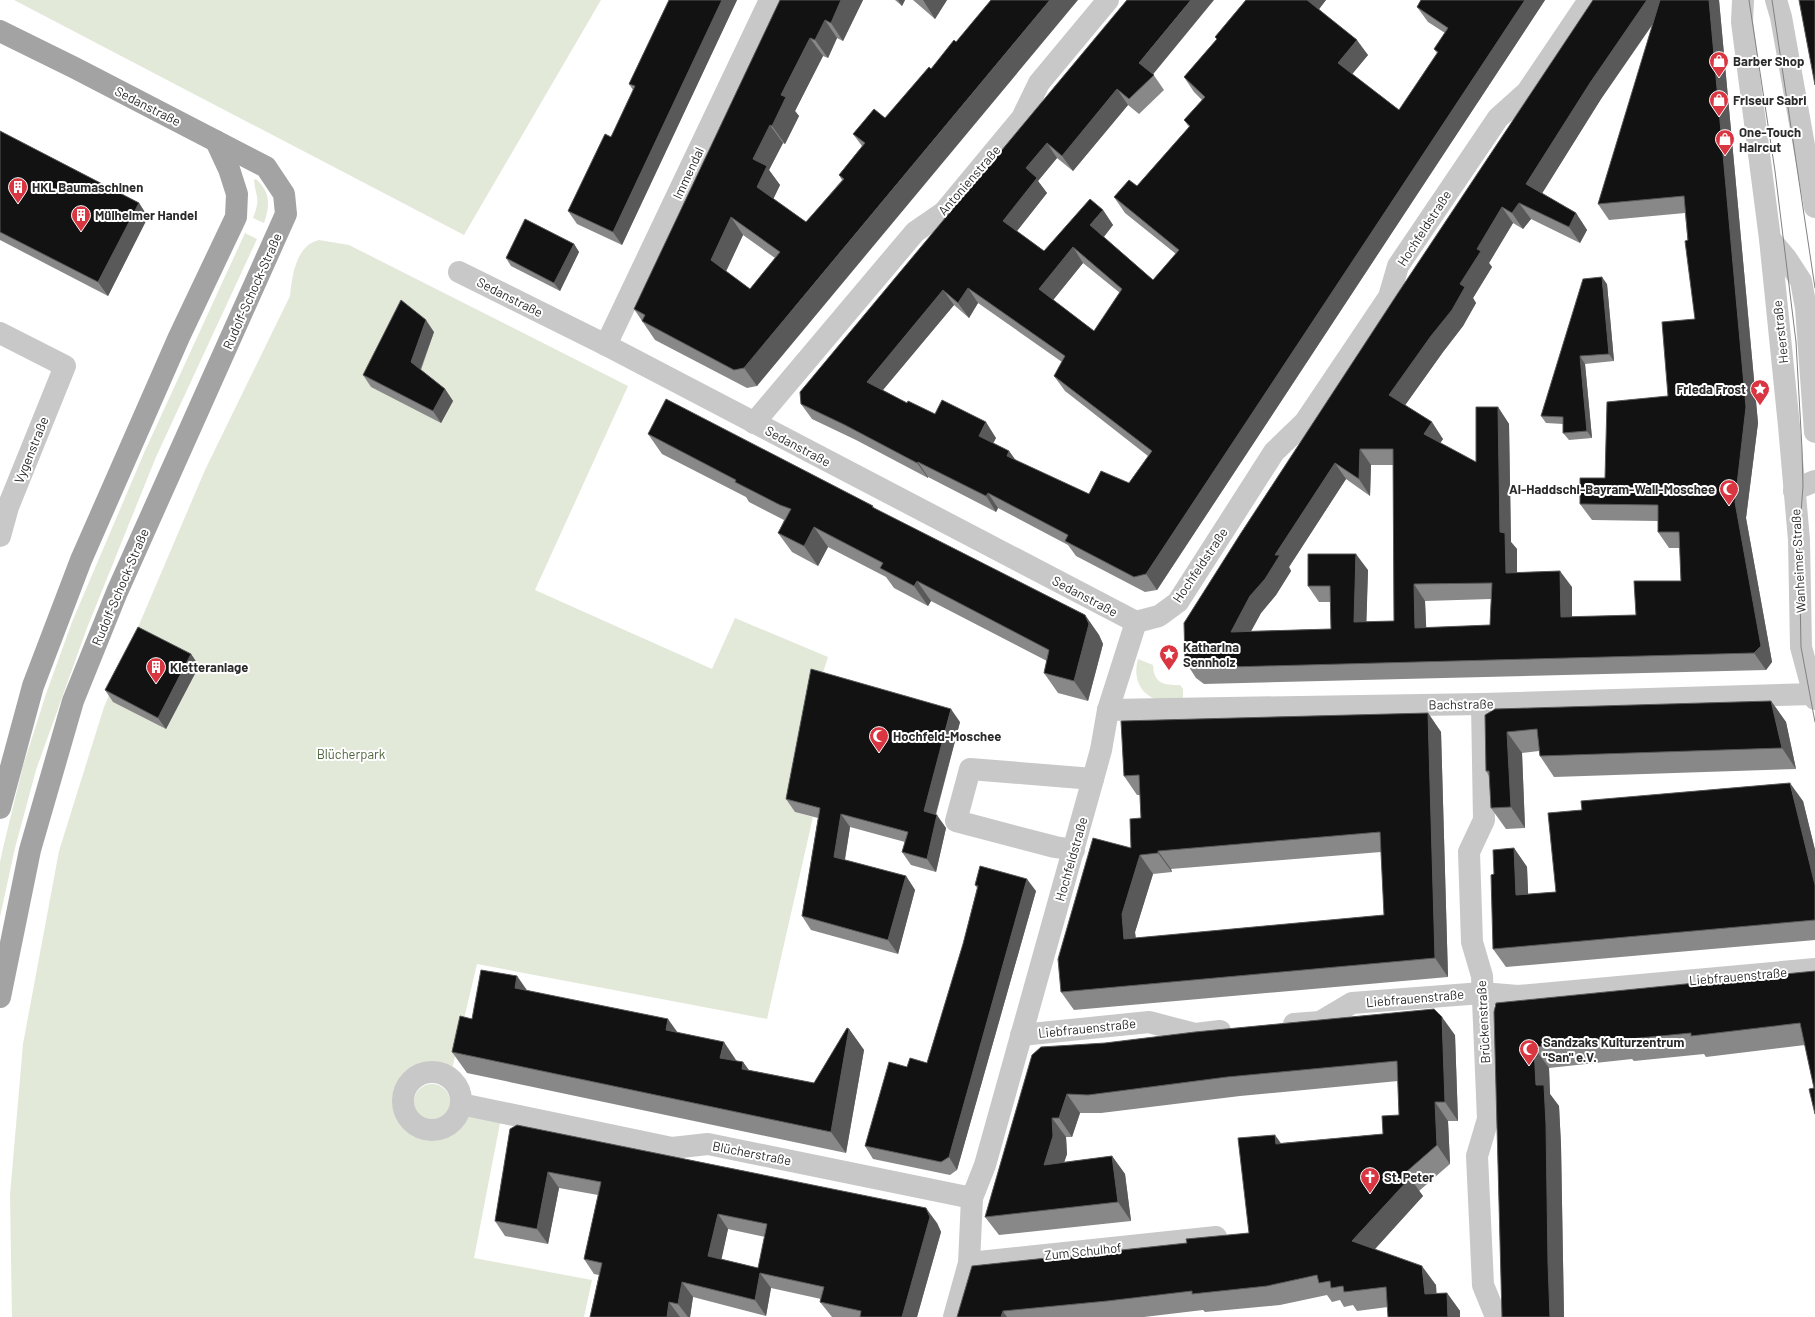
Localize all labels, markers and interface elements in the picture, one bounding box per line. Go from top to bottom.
shop icon: Barber Shop [1708,50,1730,78]
place label: Barber Shop [1733,53,1804,69]
street label: Sedanstraße [112,83,184,129]
shop icon: Friseur Sabri [1708,89,1730,117]
place label: Friseur Sabri [1733,92,1807,108]
place label: One-Touch Haircut [1739,124,1801,155]
shop icon: One-Touch Haircut [1714,128,1736,156]
street label: Antonienstraße [934,142,1004,218]
street label: Immendal [669,145,707,201]
building icon: HKL Baumaschinen [7,176,29,204]
place label: HKL Baumaschinen [32,179,143,195]
street label: Hochfeldstraße [1394,187,1454,269]
building icon: Mülheimer Handel [70,204,92,232]
place label: Mülheimer Handel [95,207,197,223]
street label: Rudolf-Schock-Straße [219,230,285,352]
street label: Sedanstraße [474,274,546,320]
street label: Heerstraße [1769,299,1791,364]
place icon: Frieda Frost [1749,378,1771,406]
place label: Frieda Frost [1676,381,1746,397]
street label: Vygenstraße [10,414,52,486]
street label: Sedanstraße [763,422,833,470]
mosque icon: Al-Haddschi-Bayram-Wali-Moschee [1718,478,1740,506]
place label: Al-Haddschi-Bayram-Wali-Moschee [1509,481,1715,497]
street label: Wanheimer Straße [1787,508,1809,614]
street label: Hochfeldstraße [1169,524,1231,605]
street label: Rudolf-Schock-Straße [88,526,152,648]
street label: Sedanstraße [1050,572,1120,620]
place label: Katharina Sennholz [1183,639,1239,670]
place icon: Katharina Sennholz [1158,643,1180,671]
building icon: Kletteranlage [145,656,167,684]
place label: Kletteranlage [170,659,248,675]
street label: Bachstraße [1428,695,1494,713]
mosque icon: Hochfeld-Moschee [868,725,890,753]
place label: Hochfeld-Moschee [893,728,1001,744]
park label: Blücherpark [317,746,386,762]
street label: Hochfeldstraße [1051,815,1091,903]
street label: Liebfrauenstraße [1688,964,1788,988]
street label: Brückenstraße [1473,980,1493,1064]
street label: Liebfrauenstraße [1365,986,1465,1010]
street label: Liebfrauenstraße [1037,1015,1137,1041]
place label: Sandzaks Kulturzentrum "San" e.V. [1543,1034,1684,1065]
mosque icon: Sandzaks Kulturzentrum "San" e.V. [1518,1038,1540,1066]
street label: Blücherstraße [711,1138,793,1168]
church icon: St. Peter [1359,1166,1381,1194]
place label: St. Peter [1384,1169,1434,1185]
street label: Zum Schulhof [1044,1239,1123,1263]

